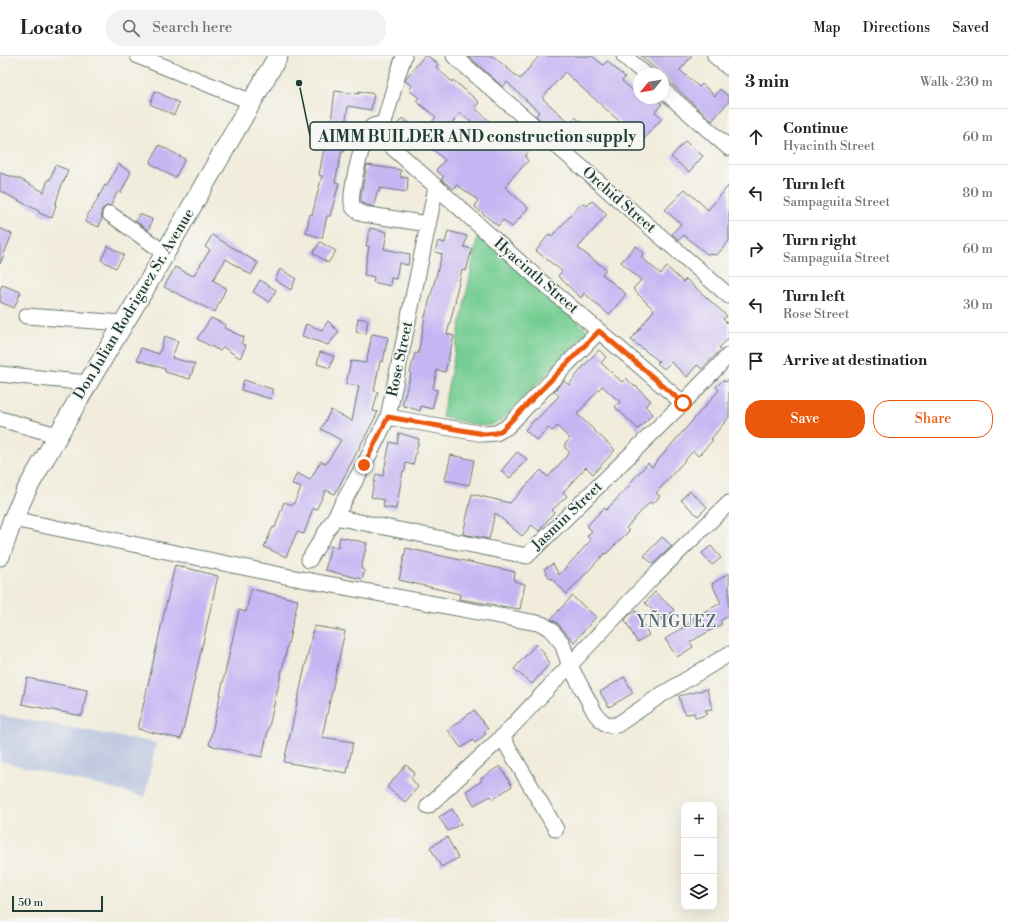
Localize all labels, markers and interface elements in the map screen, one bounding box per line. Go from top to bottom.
search box [106,10,386,46]
text: Locato [20,16,82,40]
icon: search [120,17,142,39]
text: Search here [152,18,232,37]
text: Map [813,19,841,37]
text: Directions [863,19,930,37]
text: Saved [952,19,989,37]
north arrow [633,68,669,104]
text: 3 min [745,71,789,93]
text: Walk · 230 m [920,74,993,90]
text: Continue [783,119,848,138]
callout: AIMM BUILDER AND construction supply [310,122,644,150]
icon: ahead [745,126,767,148]
text: AIMM BUILDER AND construction supply [317,127,637,147]
text: 60 m [962,129,993,145]
text: Hyacinth Street [783,138,875,154]
street label: Orchid Street [578,163,660,238]
text: Turn left [783,175,845,194]
icon: left [745,182,767,204]
text: 80 m [962,185,993,201]
text: Sampaguita Street [783,194,890,210]
street label: Don Julian Rodriguez Sr. Avenue [69,205,199,403]
text: Turn right [783,231,857,250]
street label: Hyacinth Street [490,234,583,319]
icon: right [745,238,767,260]
text: 60 m [962,241,993,257]
text: Sampaguita Street [783,250,890,266]
text: Turn left [783,287,845,306]
icon: left [745,294,767,316]
text: 30 m [963,297,993,313]
text: Rose Street [783,306,849,322]
street label: Rose Street [383,319,417,398]
icon: arrive [745,350,767,372]
text: Arrive at destination [783,351,927,370]
route start [674,394,692,412]
button: Save [745,400,865,438]
button: Share [873,400,993,438]
route end [355,456,373,474]
street label: Jasmin Street [527,477,607,555]
district label: YÑIGUEZ [636,609,717,632]
map controls [681,802,717,910]
button: + [681,802,717,838]
button: − [681,838,717,874]
button: layers [681,874,717,910]
scale bar [12,894,103,913]
text: 50 m [18,896,43,910]

